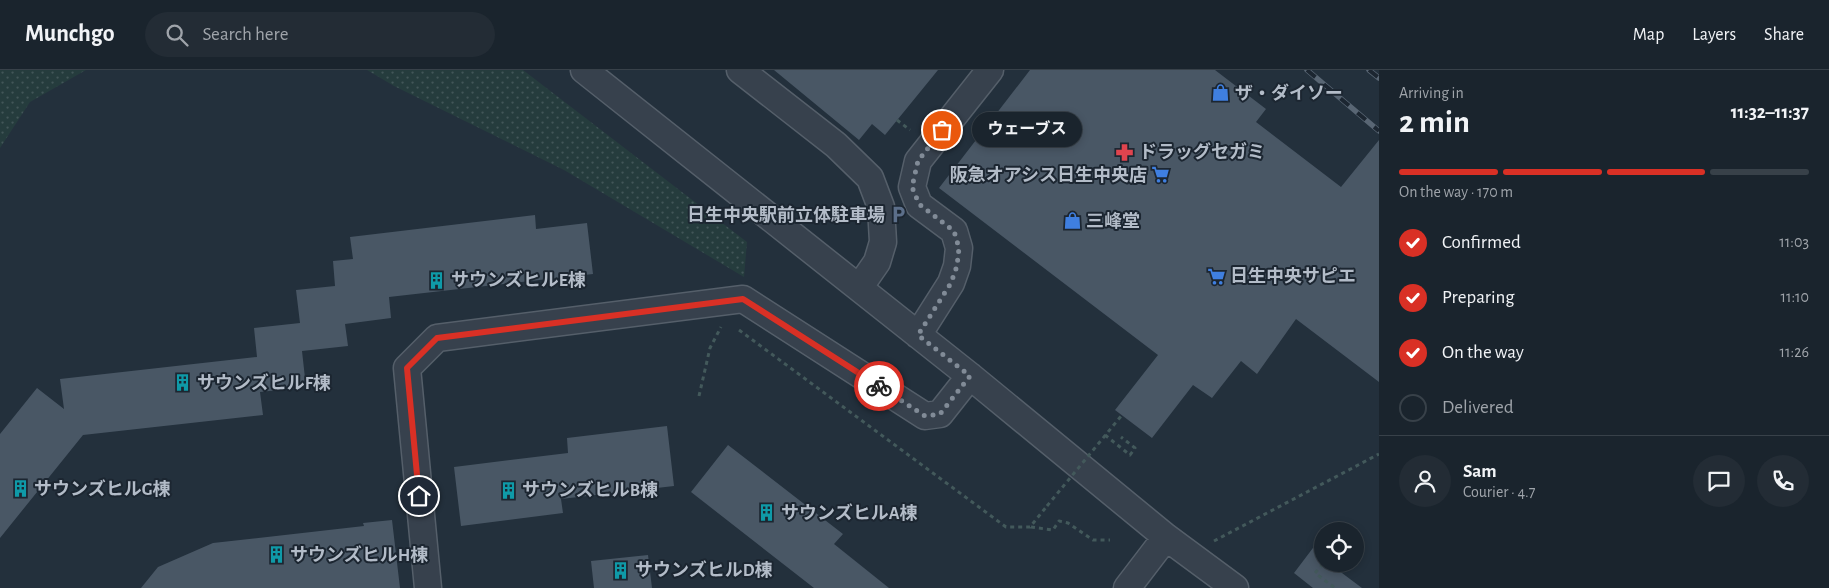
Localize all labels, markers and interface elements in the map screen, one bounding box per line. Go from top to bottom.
search box [145,12,495,57]
icon: search [163,21,191,49]
text: Munchgo [25,22,115,46]
text: Search here [203,25,288,44]
text: Map [1633,26,1664,44]
text: Layers [1692,26,1736,44]
text: Share [1764,26,1804,44]
shop icon: ザ・ダイソー [1211,83,1231,103]
place label: ザ・ダイソー [1235,83,1343,103]
text: Arriving in [1399,85,1464,101]
text: 11:32–11:37 [1731,103,1809,122]
text: 2 min [1399,106,1470,138]
pin [921,109,963,151]
callout: ウェーブス [972,112,1082,148]
icon: bag [928,116,956,144]
text: ウェーブス [987,121,1067,137]
pharmacy icon: ドラッグセガミ [1115,142,1135,162]
place label: ドラッグセガミ [1139,142,1265,162]
place label: 阪急オアシス日生中央店 [950,165,1147,185]
supermarket icon: 阪急オアシス日生中央店 [1151,165,1171,185]
text: On the way · 170 m [1399,184,1513,200]
place label: 日生中央駅前立体駐車場 [687,205,885,225]
parking icon: 日生中央駅前立体駐車場 [889,205,909,225]
shop icon: 三峰堂 [1062,211,1082,231]
place label: 三峰堂 [1086,211,1140,231]
icon: check [1399,229,1427,257]
text: Confirmed [1442,233,1521,252]
text: 11:03 [1779,234,1809,250]
supermarket icon: 日生中央サピエ [1206,266,1226,286]
place label: 日生中央サピエ [1230,267,1356,286]
building icon: サウンズヒルE棟 [427,270,447,290]
place label: サウンズヒルE棟 [451,270,586,290]
icon: check [1399,284,1427,312]
text: Preparing [1442,288,1515,307]
text: 11:10 [1780,289,1809,305]
icon: check [1399,339,1427,367]
text: On the way [1442,343,1524,362]
text: 11:26 [1780,344,1809,360]
courier [854,361,904,411]
icon: bike [865,372,893,400]
building icon: サウンズヒルF棟 [173,373,193,393]
place label: サウンズヒルF棟 [197,373,331,393]
text: Delivered [1442,398,1514,417]
button: person [1399,455,1451,507]
button: chat [1693,455,1745,507]
button: phone [1757,455,1809,507]
text: Sam [1463,462,1497,481]
pin [398,475,440,517]
building icon: サウンズヒルG棟 [10,479,30,499]
place label: サウンズヒルG棟 [34,479,170,499]
building icon: サウンズヒルB棟 [498,480,518,500]
place label: サウンズヒルB棟 [522,480,658,500]
icon: home [405,482,433,510]
text: Courier · 4.7 [1463,484,1535,500]
building icon: サウンズヒルA棟 [757,503,777,523]
place label: サウンズヒルA棟 [781,503,917,523]
map controls [1314,522,1364,572]
button: locate [1314,522,1364,572]
building icon: サウンズヒルH棟 [266,545,286,565]
place label: サウンズヒルH棟 [290,545,428,565]
building icon: サウンズヒルD棟 [611,560,631,580]
place label: サウンズヒルD棟 [635,560,772,580]

